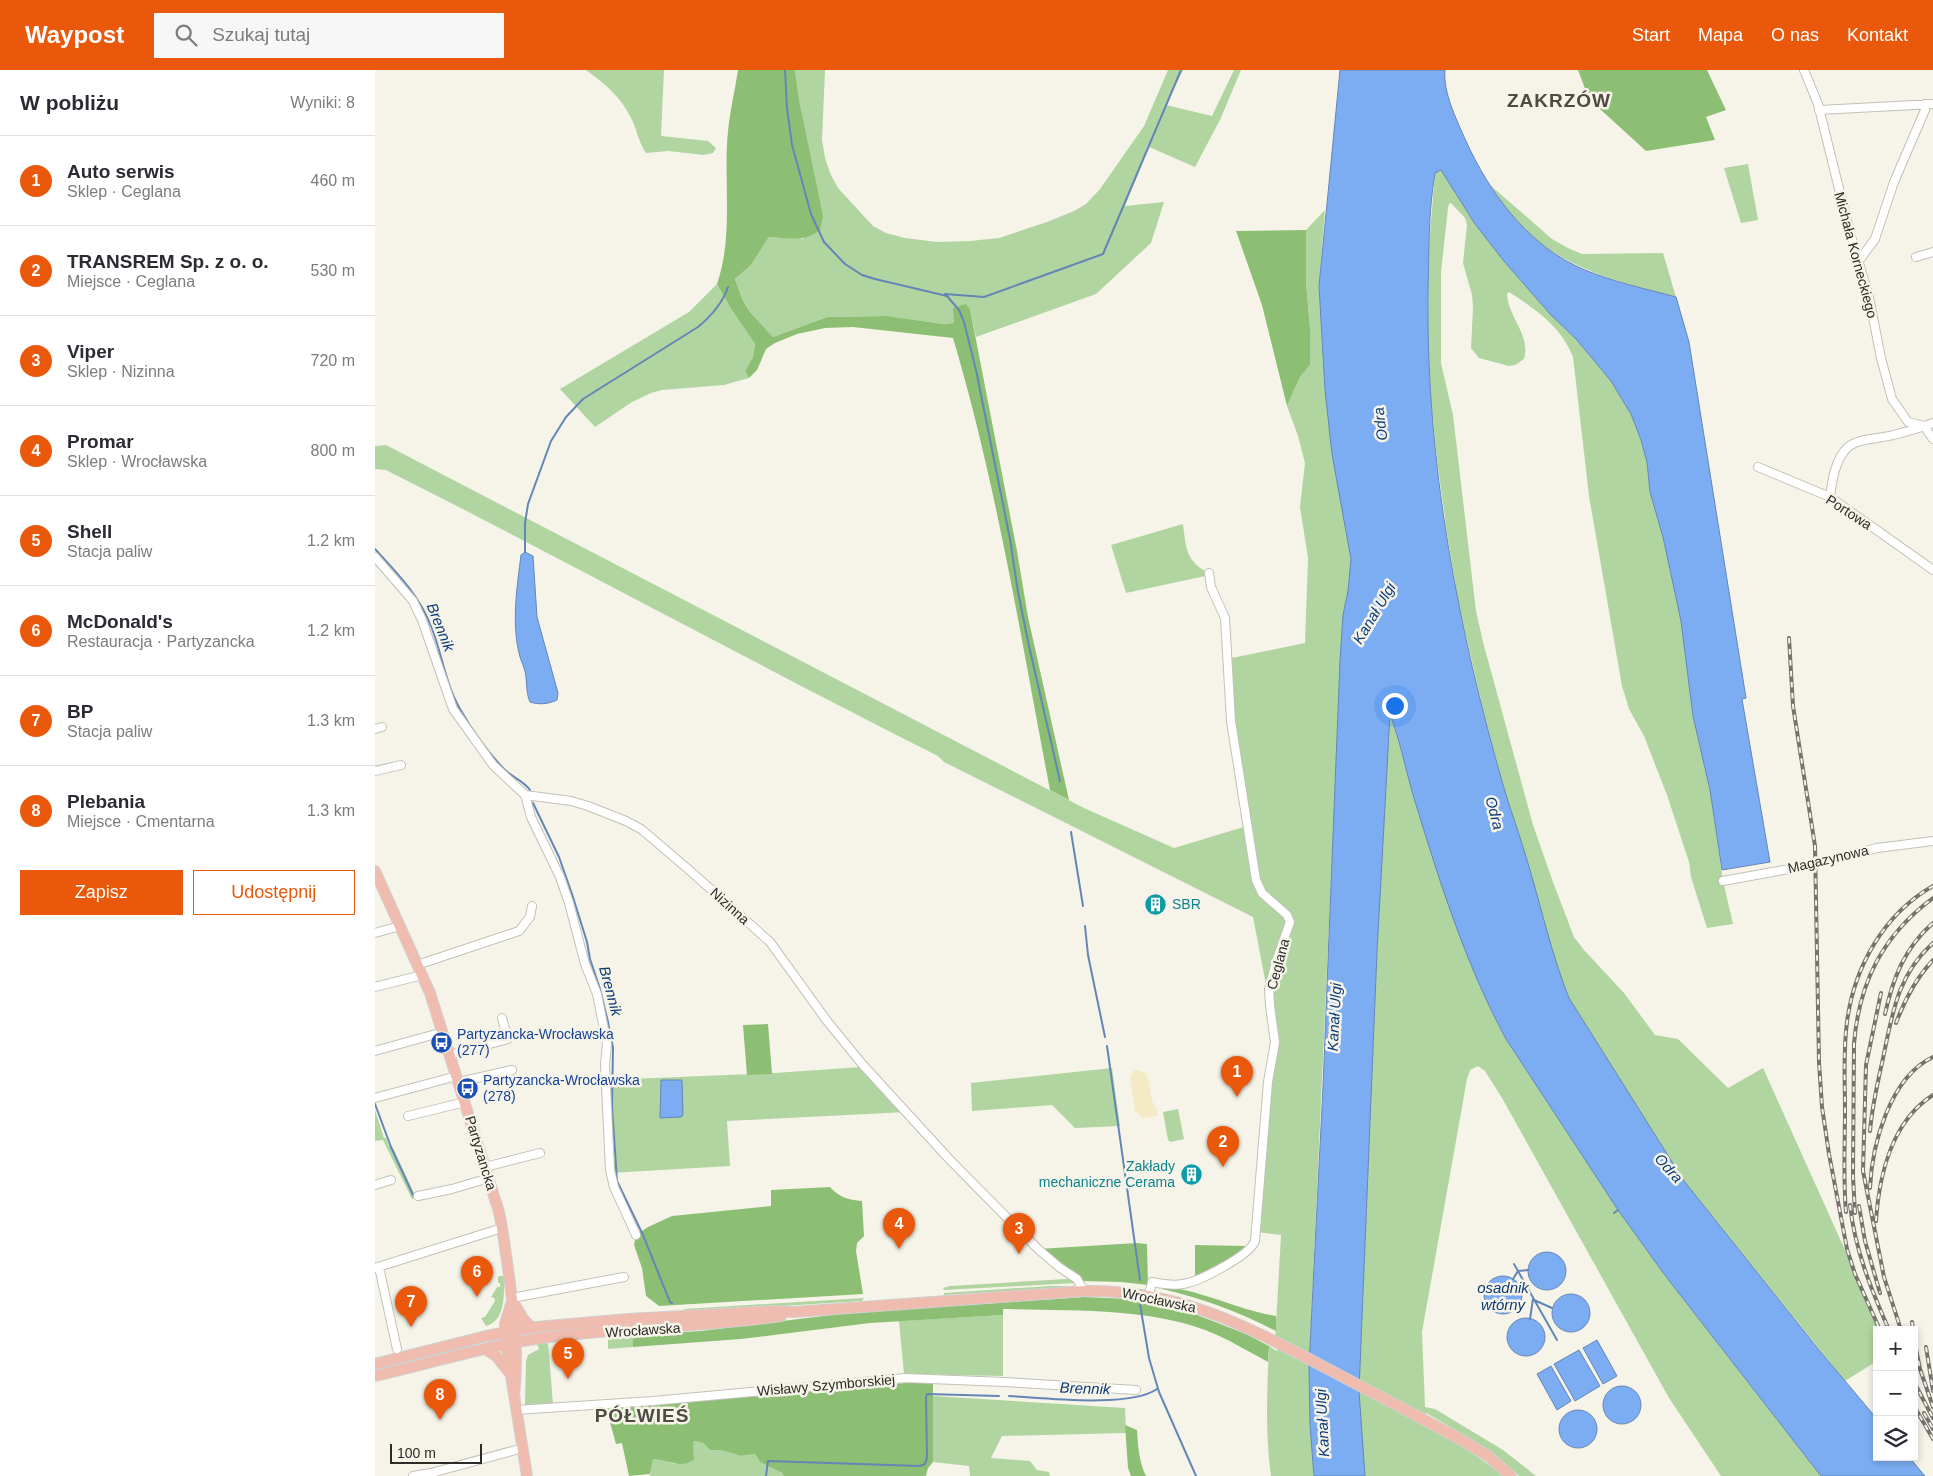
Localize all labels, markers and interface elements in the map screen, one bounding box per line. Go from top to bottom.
search box [154,13,504,58]
text: Waypost [25,21,124,48]
icon: search [172,21,200,49]
text: Szukaj tutaj [212,24,310,45]
text: Start [1632,25,1670,45]
text: Mapa [1698,25,1743,45]
text: O nas [1771,25,1819,45]
text: Kontakt [1847,25,1908,45]
district label: ZAKRZÓW [1507,90,1611,111]
text: W pobliżu [20,91,119,114]
text: Wyniki: 8 [290,94,355,111]
text: Auto serwis [67,161,175,182]
text: 1 [32,172,40,189]
text: 460 m [311,172,355,189]
text: Sklep · Ceglana [67,183,181,200]
street label: Michała Korneckiego [1831,190,1881,320]
text: TRANSREM Sp. z o. o. [67,251,269,272]
text: 2 [32,262,40,279]
text: 530 m [311,262,355,279]
text: Miejsce · Ceglana [67,273,195,290]
text: Viper [67,341,114,362]
text: 3 [32,352,40,369]
text: 720 m [311,352,355,369]
text: Sklep · Nizinna [67,363,175,380]
water label: Odra [1370,406,1390,442]
text: Promar [67,431,134,452]
text: 4 [32,442,40,459]
text: 800 m [311,442,355,459]
text: Sklep · Wrocławska [67,453,207,470]
street label: Portowa [1823,491,1875,533]
text: Shell [67,521,112,542]
text: 5 [32,532,40,549]
text: 1.2 km [307,532,355,549]
text: Stacja paliw [67,543,152,560]
water label: Kanał Ulgi [1349,579,1399,647]
water label: Brennik [424,600,459,655]
text: McDonald's [67,611,173,632]
text: 6 [32,622,40,639]
text: 1.2 km [307,622,355,639]
text: Restauracja · Partyzancka [67,633,255,650]
your location [1382,693,1408,719]
text: BP [67,701,93,722]
text: 7 [32,712,40,729]
text: 1.3 km [307,712,355,729]
text: Stacja paliw [67,723,152,740]
text: Plebania [67,791,145,812]
water label: Odra [1482,795,1508,831]
text: 8 [32,802,40,819]
text: 1.3 km [307,802,355,819]
text: Miejsce · Cmentarna [67,813,215,830]
street label: Magazynowa [1786,842,1870,876]
button: Zapisz [20,870,183,915]
button: Udostępnij [193,870,355,915]
street label: Nizinna [707,884,753,928]
building icon: SBR [1144,892,1168,916]
place label: SBR [1172,896,1201,912]
street label: Ceglana [1264,937,1293,991]
water label: Brennik [596,964,626,1019]
water label: Kanał Ulgi [1324,982,1344,1052]
place label: Partyzancka-Wrocławska (277) [457,1026,614,1058]
bus stop icon: Partyzancka-Wrocławska (277) [429,1030,453,1054]
pin: 1 [1221,1056,1253,1097]
place label: Partyzancka-Wrocławska (278) [483,1072,640,1104]
bus stop icon: Partyzancka-Wrocławska (278) [455,1076,479,1100]
street label: Partyzancka [462,1114,500,1192]
pin: 2 [1207,1126,1239,1167]
water label: Odra [1652,1150,1686,1186]
place label: Zakłady mechaniczne Cerama [1039,1158,1175,1190]
building icon: Zakłady mechaniczne Cerama [1179,1162,1203,1186]
pin: 4 [883,1208,915,1249]
pin: 3 [1003,1213,1035,1254]
pin: 6 [461,1256,493,1297]
water label: osadnik wtórny [1477,1279,1530,1313]
street label: Wrocławska [1121,1284,1198,1316]
pin: 7 [395,1286,427,1327]
street label: Wrocławska [605,1319,681,1341]
map controls [1873,1326,1918,1461]
button: + [1873,1326,1918,1371]
pin: 5 [552,1338,584,1379]
street label: Wisławy Szymborskiej [756,1371,896,1399]
button: − [1873,1371,1918,1416]
pin: 8 [424,1379,456,1420]
water label: Brennik [1059,1379,1112,1397]
water label: Kanał Ulgi [1312,1388,1332,1458]
district label: PÓŁWIEŚ [595,1405,689,1426]
button: layers [1873,1416,1918,1461]
scale bar [390,1441,483,1464]
text: 100 m [397,1445,436,1461]

